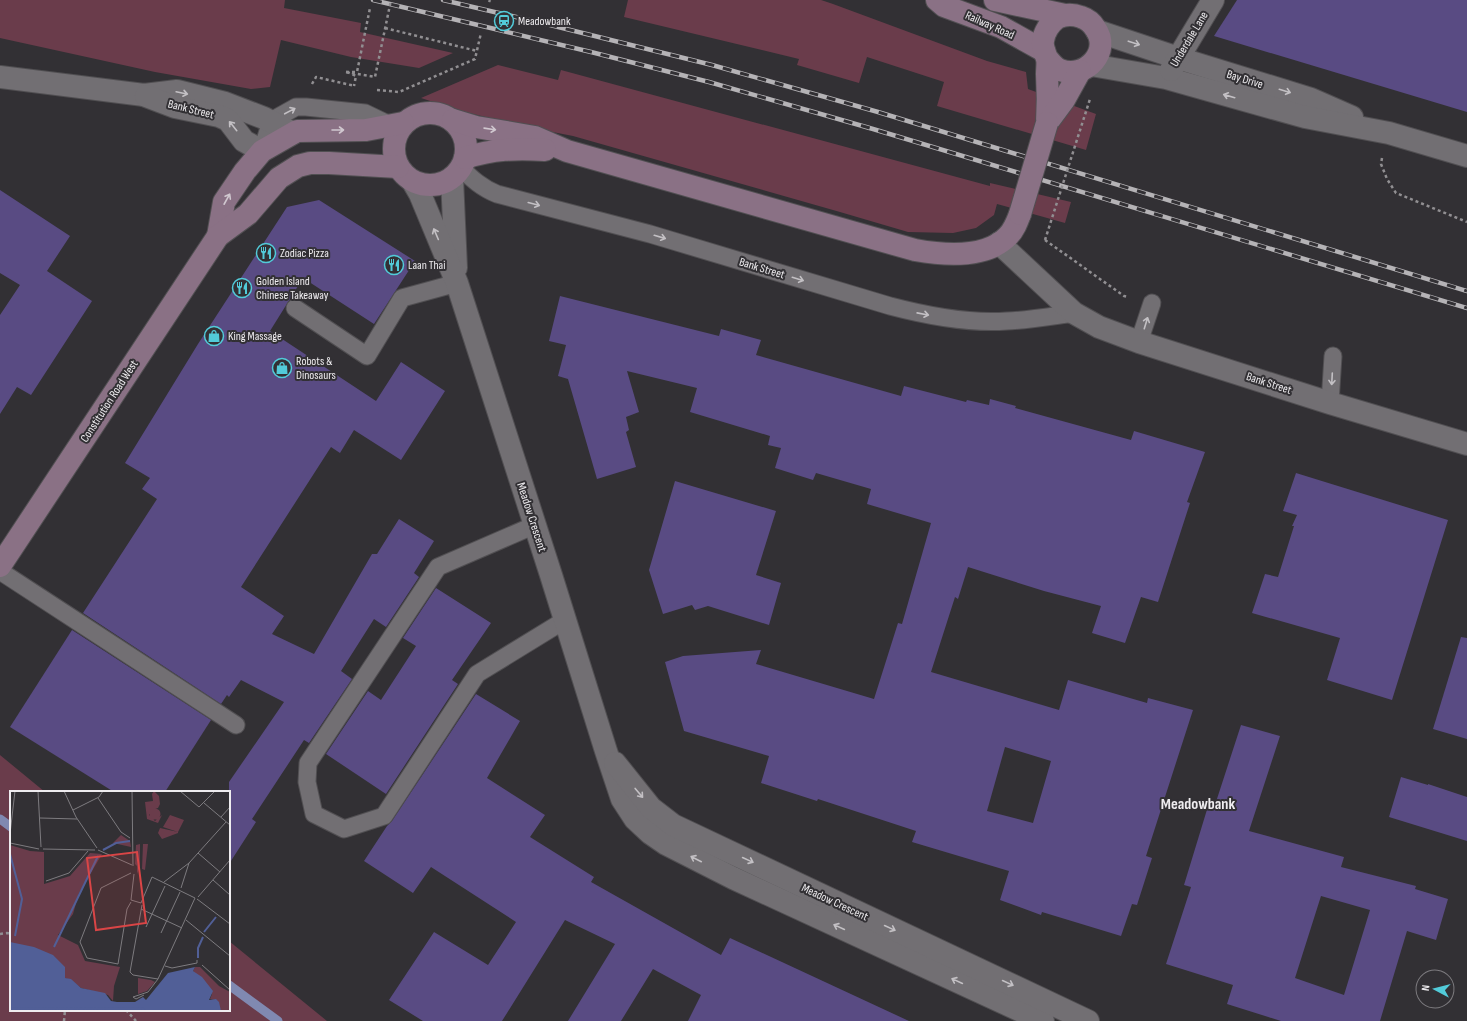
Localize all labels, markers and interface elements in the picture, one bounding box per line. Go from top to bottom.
street label: Railway Road [963,8,1017,43]
street label: Underdale Lane [1167,9,1212,70]
station icon: Meadowbank [493,10,515,32]
place label: Meadowbank [518,14,571,29]
one-way arrow [1128,40,1141,47]
street label: Bay Drive [1225,67,1265,92]
one-way arrow [1278,88,1291,95]
one-way arrow [175,89,188,97]
one-way arrow [1223,91,1236,99]
street label: Bank Street [166,97,216,123]
one-way arrow [284,106,296,114]
one-way arrow [229,121,238,132]
one-way arrow [483,125,496,133]
one-way arrow [331,126,344,134]
one-way arrow [224,193,231,205]
one-way arrow [527,200,540,208]
one-way arrow [432,228,440,240]
one-way arrow [653,234,666,241]
restaurant icon: Zodiac Pizza [255,242,277,264]
place label: Zodiac Pizza [280,246,329,261]
restaurant icon: Laan Thai [383,254,405,276]
street label: Bank Street [737,254,787,283]
place label: Laan Thai [408,258,445,273]
place label: Golden Island Chinese Takeaway [256,274,329,303]
one-way arrow [791,276,804,283]
restaurant icon: Golden Island Chinese Takeaway [231,277,253,299]
one-way arrow [916,311,929,319]
one-way arrow [1142,317,1150,329]
shop icon: King Massage [203,325,225,347]
place label: King Massage [228,329,282,344]
place label: Robots & Dinosaurs [296,354,336,383]
street label: Constitution Road West [77,357,142,445]
shop icon: Robots & Dinosaurs [271,357,293,379]
street label: Bank Street [1244,369,1294,398]
one-way arrow [1328,372,1335,385]
street label: Meadow Crescent [513,481,550,554]
one-way arrow [634,787,643,798]
inset map [10,791,230,1011]
district label: Meadowbank [1161,795,1235,814]
one-way arrow [690,855,702,863]
one-way arrow [741,857,753,864]
street label: Meadow Crescent [799,880,871,925]
one-way arrow [833,923,845,930]
one-way arrow [884,925,896,932]
north arrow [1415,969,1455,1009]
one-way arrow [951,977,963,984]
one-way arrow [1002,980,1014,987]
text: N [1419,984,1432,992]

